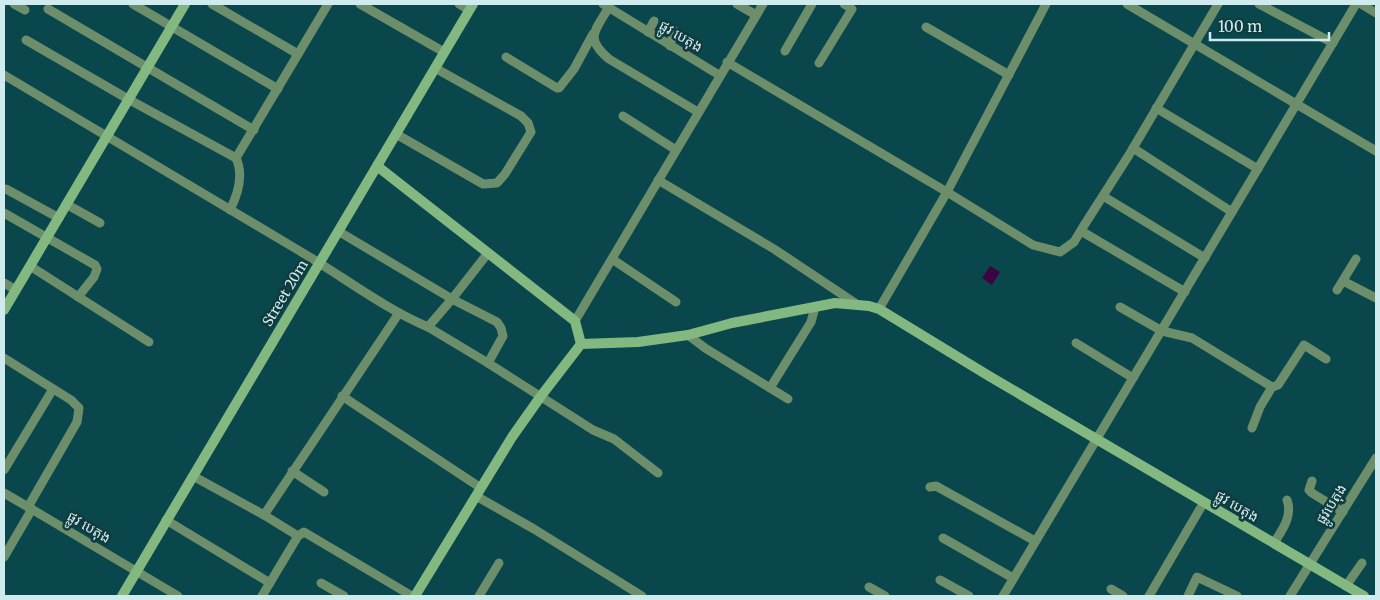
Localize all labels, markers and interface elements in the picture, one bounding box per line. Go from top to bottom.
scale bar [1210,10,1329,42]
street label: ផ្លូវ បេតុង [654,16,706,59]
text: 100 m [1218,17,1262,36]
street label: Street 20m [258,256,312,329]
street label: ផ្លូវបេតុង [1312,481,1353,529]
street label: ផ្លូវ បេតុង [1210,486,1262,529]
street label: ផ្លូវ បេតុង [62,507,114,550]

